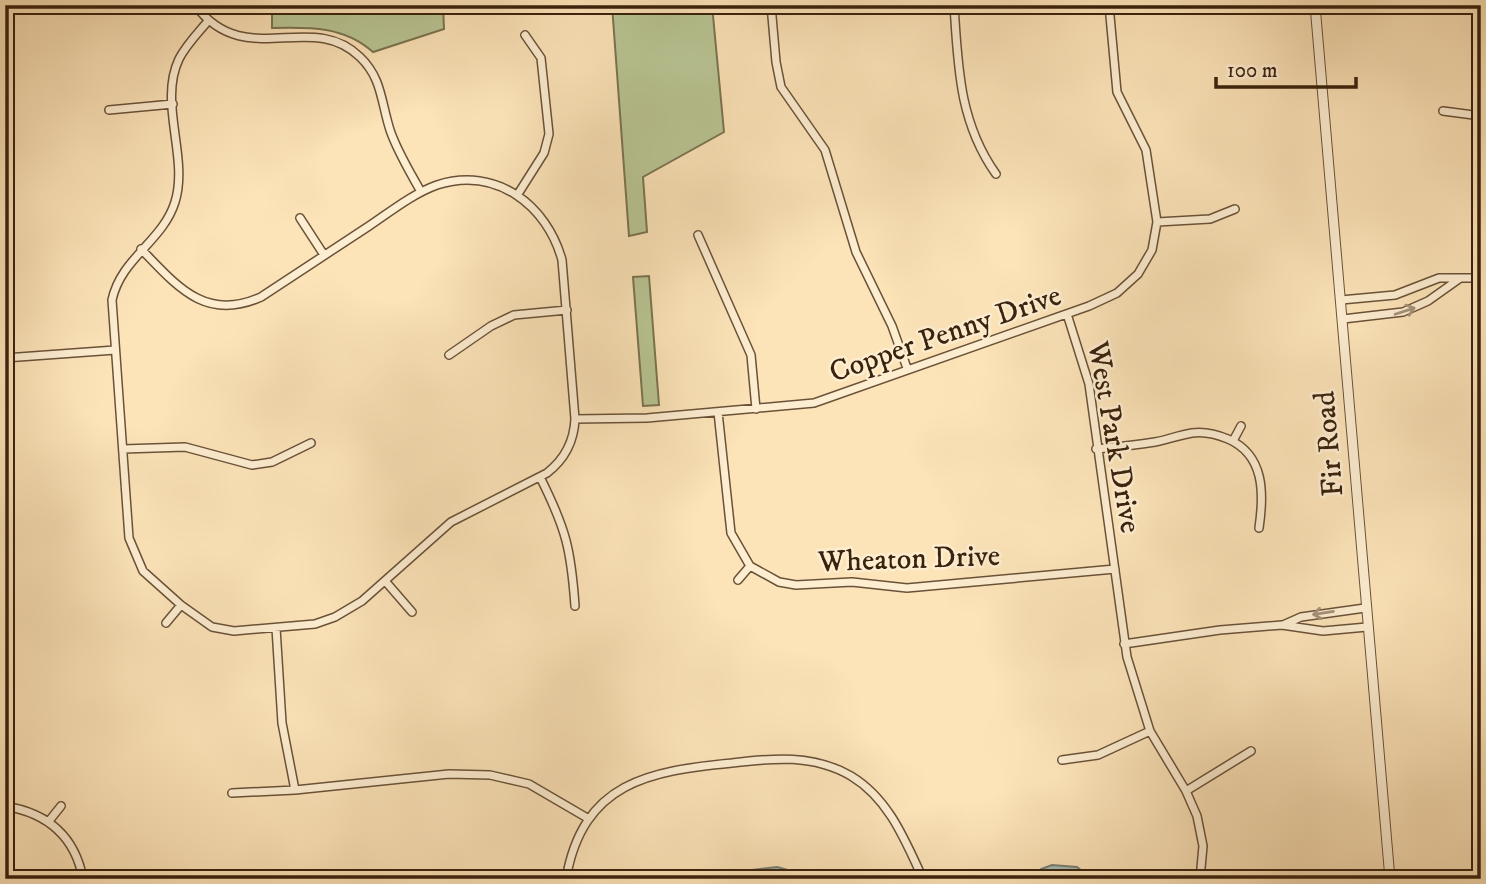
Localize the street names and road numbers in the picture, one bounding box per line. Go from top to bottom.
street label: Copper Penny Drive [825,277,1066,391]
street label: West Park Drive [1078,338,1149,536]
street label: Fir Road [1306,390,1353,498]
street label: Wheaton Drive [816,538,1001,581]

